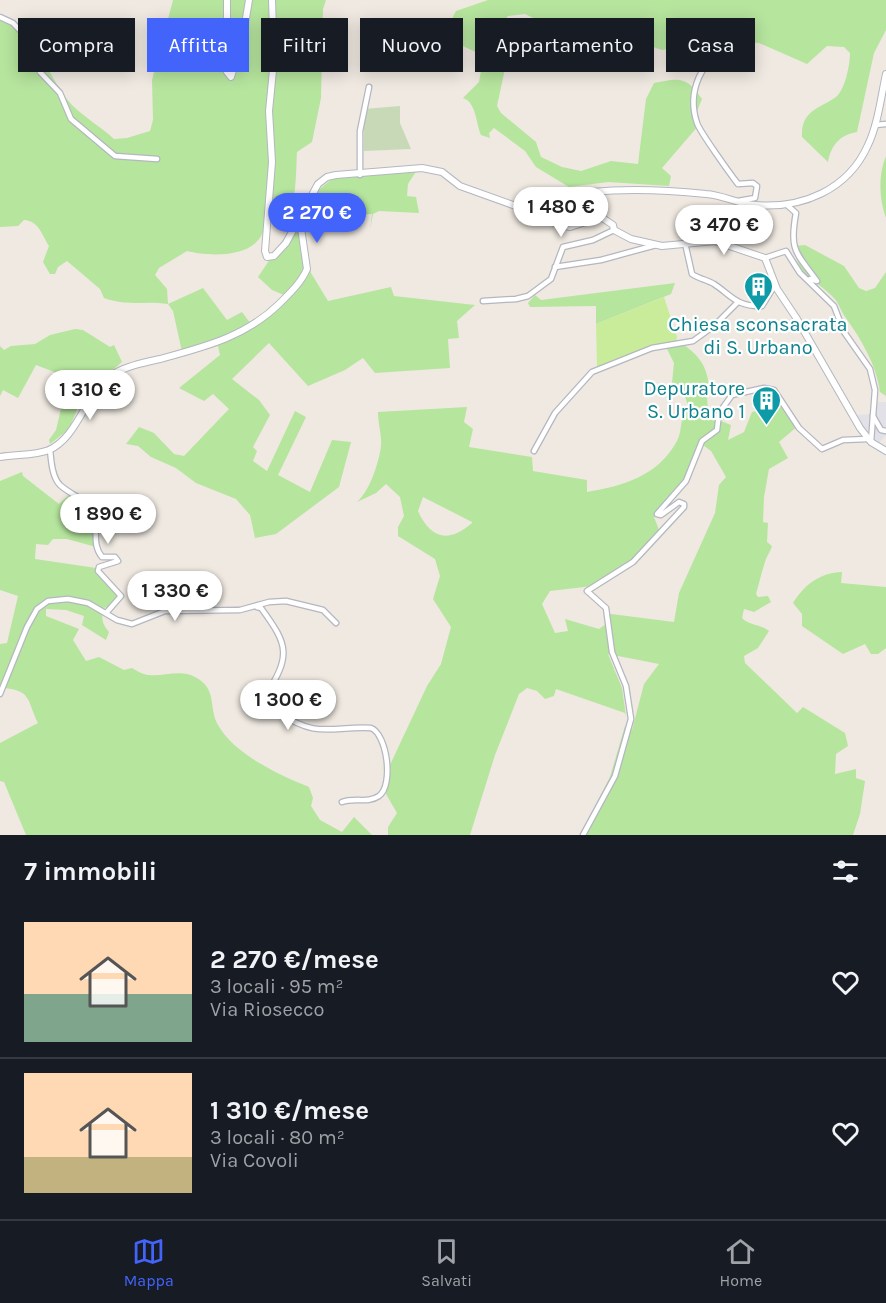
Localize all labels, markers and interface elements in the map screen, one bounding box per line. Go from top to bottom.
chip: Compra [18,18,135,72]
chip: Affitta [147,18,249,72]
chip: Filtri [261,18,348,72]
chip: Nuovo [360,18,463,72]
chip: Appartamento [475,18,654,72]
chip: Casa [666,18,755,72]
pin: 1 480 € [506,187,616,238]
pin: 2 270 € [262,193,372,244]
text: 1 480 € [527,195,595,218]
text: 2 270 € [282,201,352,224]
pin: 3 470 € [669,205,779,256]
text: 3 470 € [689,213,759,236]
building icon: Chiesa sconsacrata di S. Urbano [742,270,774,312]
place label: Chiesa sconsacrata di S. Urbano [668,313,848,359]
pin: 1 310 € [35,370,145,421]
place label: Depuratore S. Urbano 1 [644,377,745,423]
text: 1 310 € [59,378,121,401]
building icon: Depuratore S. Urbano 1 [750,384,782,426]
pin: 1 890 € [53,494,163,545]
text: 1 890 € [74,502,142,525]
pin: 1 330 € [120,571,230,622]
text: 1 330 € [141,579,209,602]
pin: 1 300 € [233,680,343,731]
text: 1 300 € [254,688,322,711]
icon: filters [829,855,862,888]
text: 7 immobili [24,856,157,887]
text: 2 270 €/mese [210,944,379,975]
icon: home [72,946,144,1018]
icon: heart [829,966,862,999]
text: 3 locali · 95 m² [210,975,343,998]
text: Via Riosecco [210,998,324,1021]
text: 1 310 €/mese [210,1095,369,1126]
icon: home [72,1097,144,1169]
icon: heart [829,1117,862,1150]
text: 3 locali · 80 m² [210,1126,345,1149]
text: Via Covoli [210,1149,299,1172]
tab: Mappa [124,1235,174,1290]
tab: Salvati [421,1235,472,1290]
tab: Home [720,1235,762,1290]

